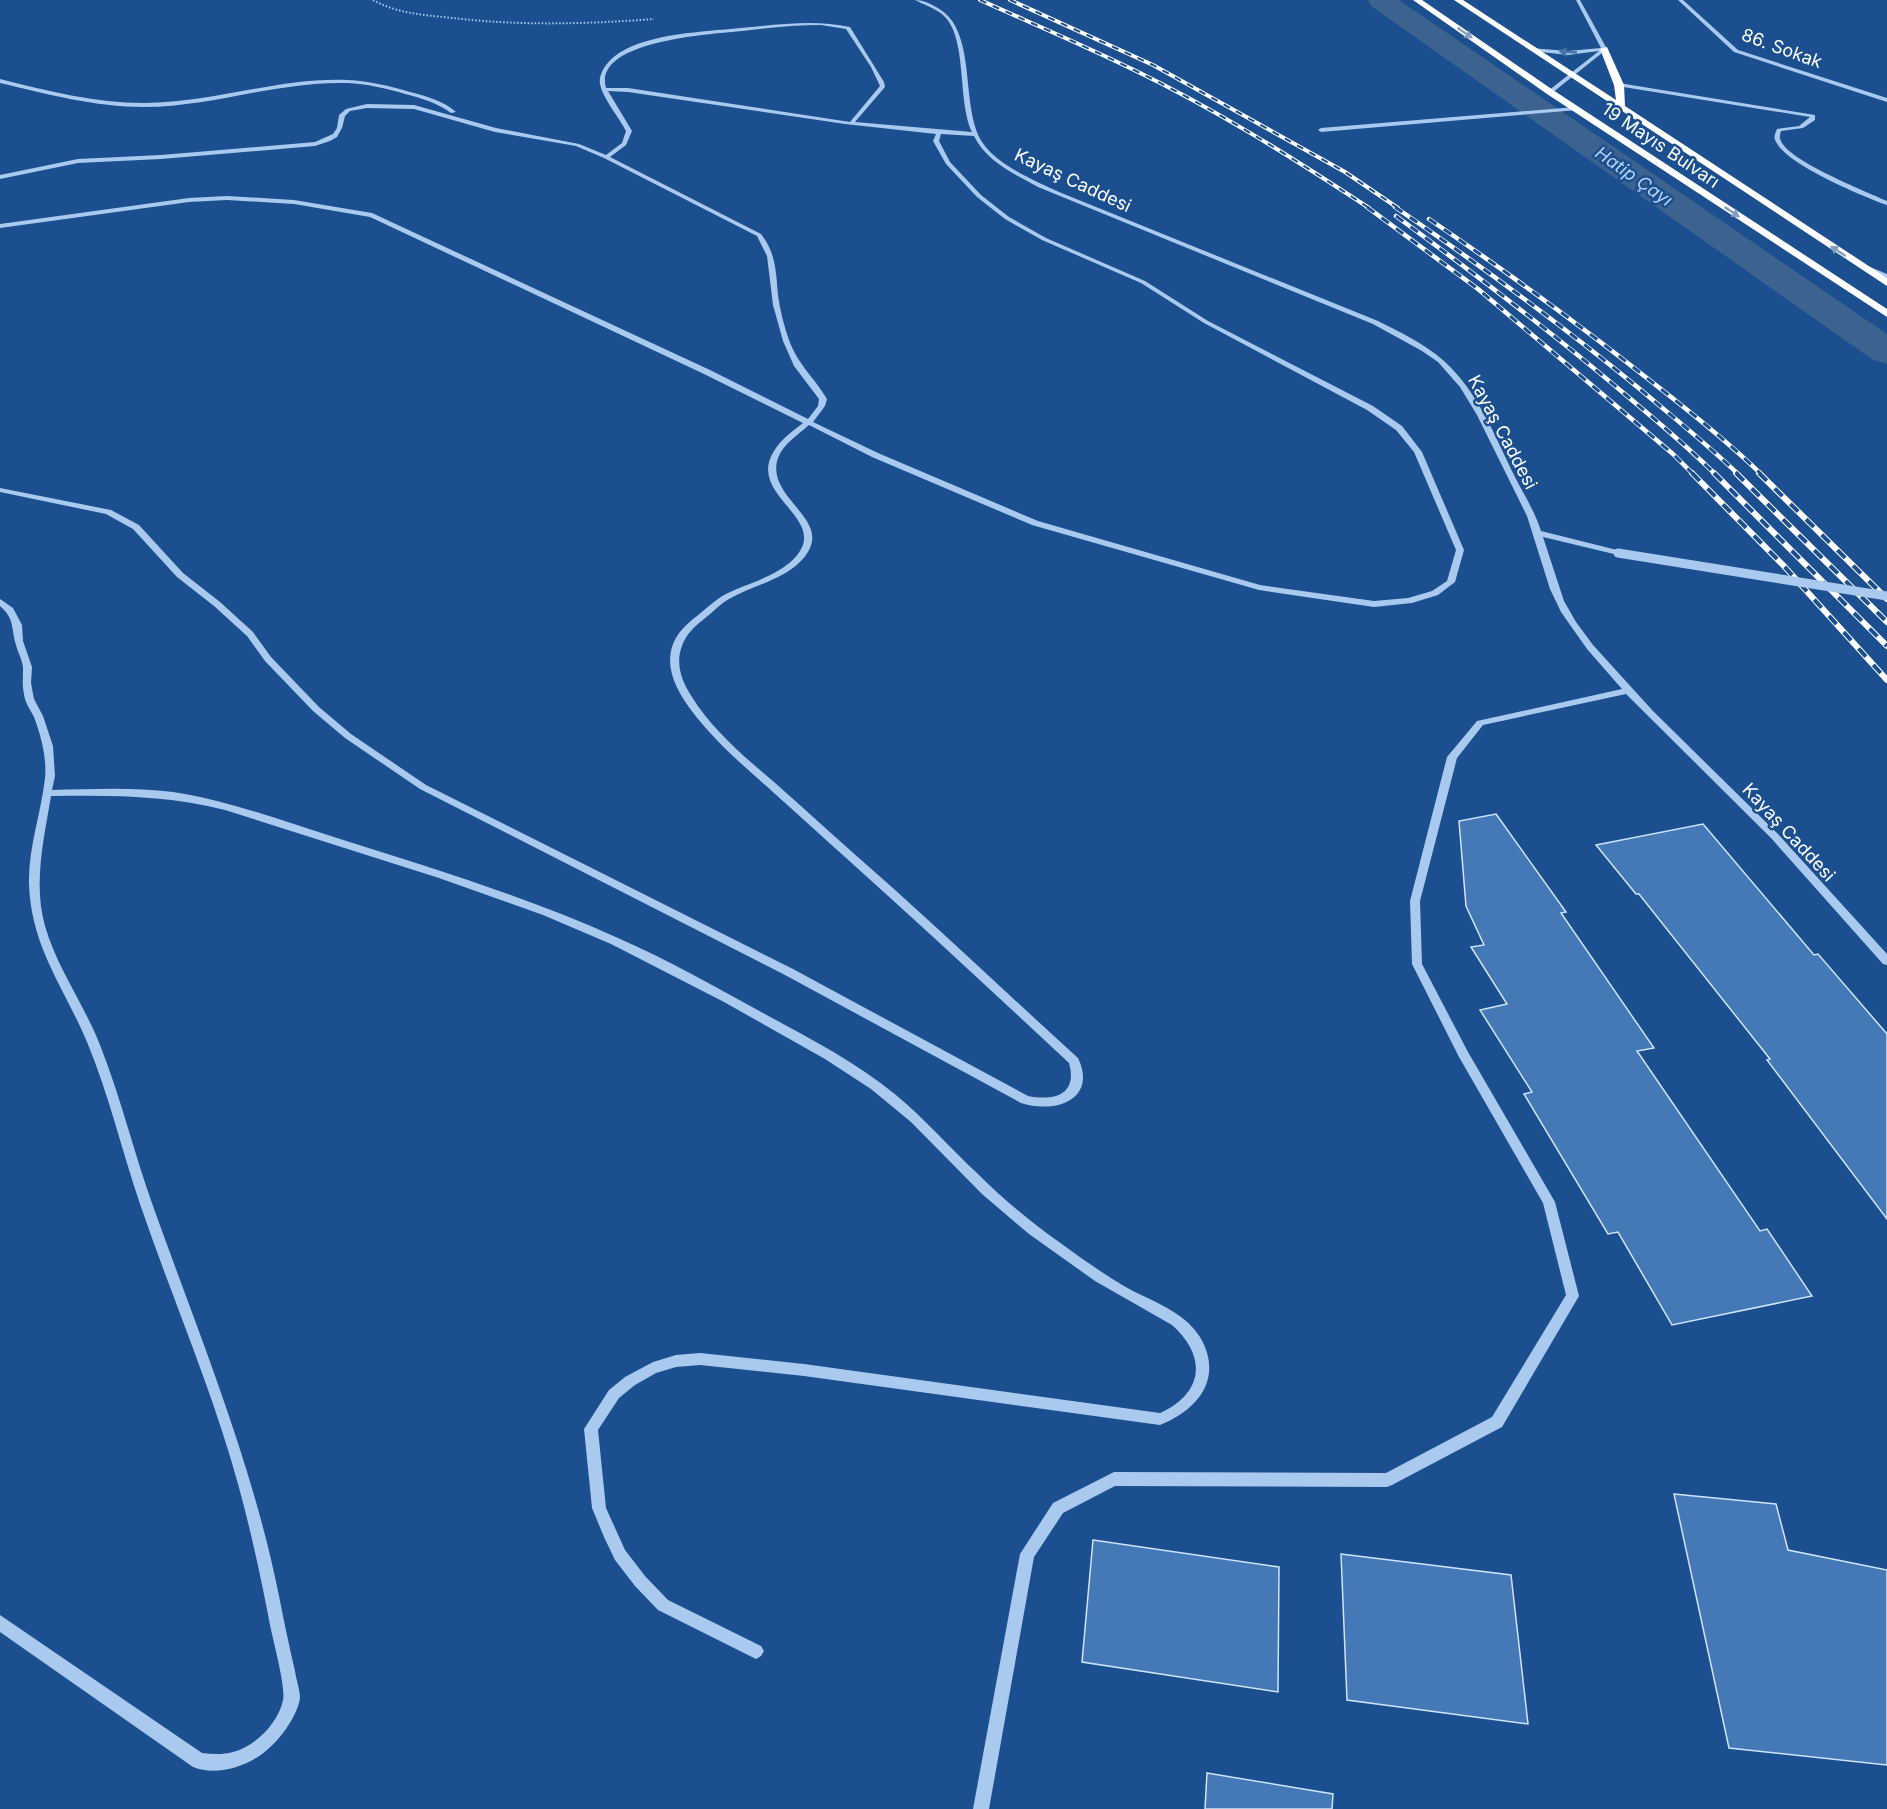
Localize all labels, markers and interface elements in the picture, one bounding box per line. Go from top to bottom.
street label: 86. Sokak [1739,24,1825,72]
one-way arrow [1457,27,1473,39]
one-way arrow [1558,48,1577,57]
street label: 19 Mayıs Bulvarı [1598,98,1724,192]
water label: Hatip Çayı [1591,142,1677,210]
street label: Kayaş Caddesi [1011,144,1135,216]
one-way arrow [1724,206,1740,217]
one-way arrow [1830,245,1846,256]
street label: Kayaş Caddesi [1464,371,1542,493]
street label: Kayaş Caddesi [1738,779,1840,885]

